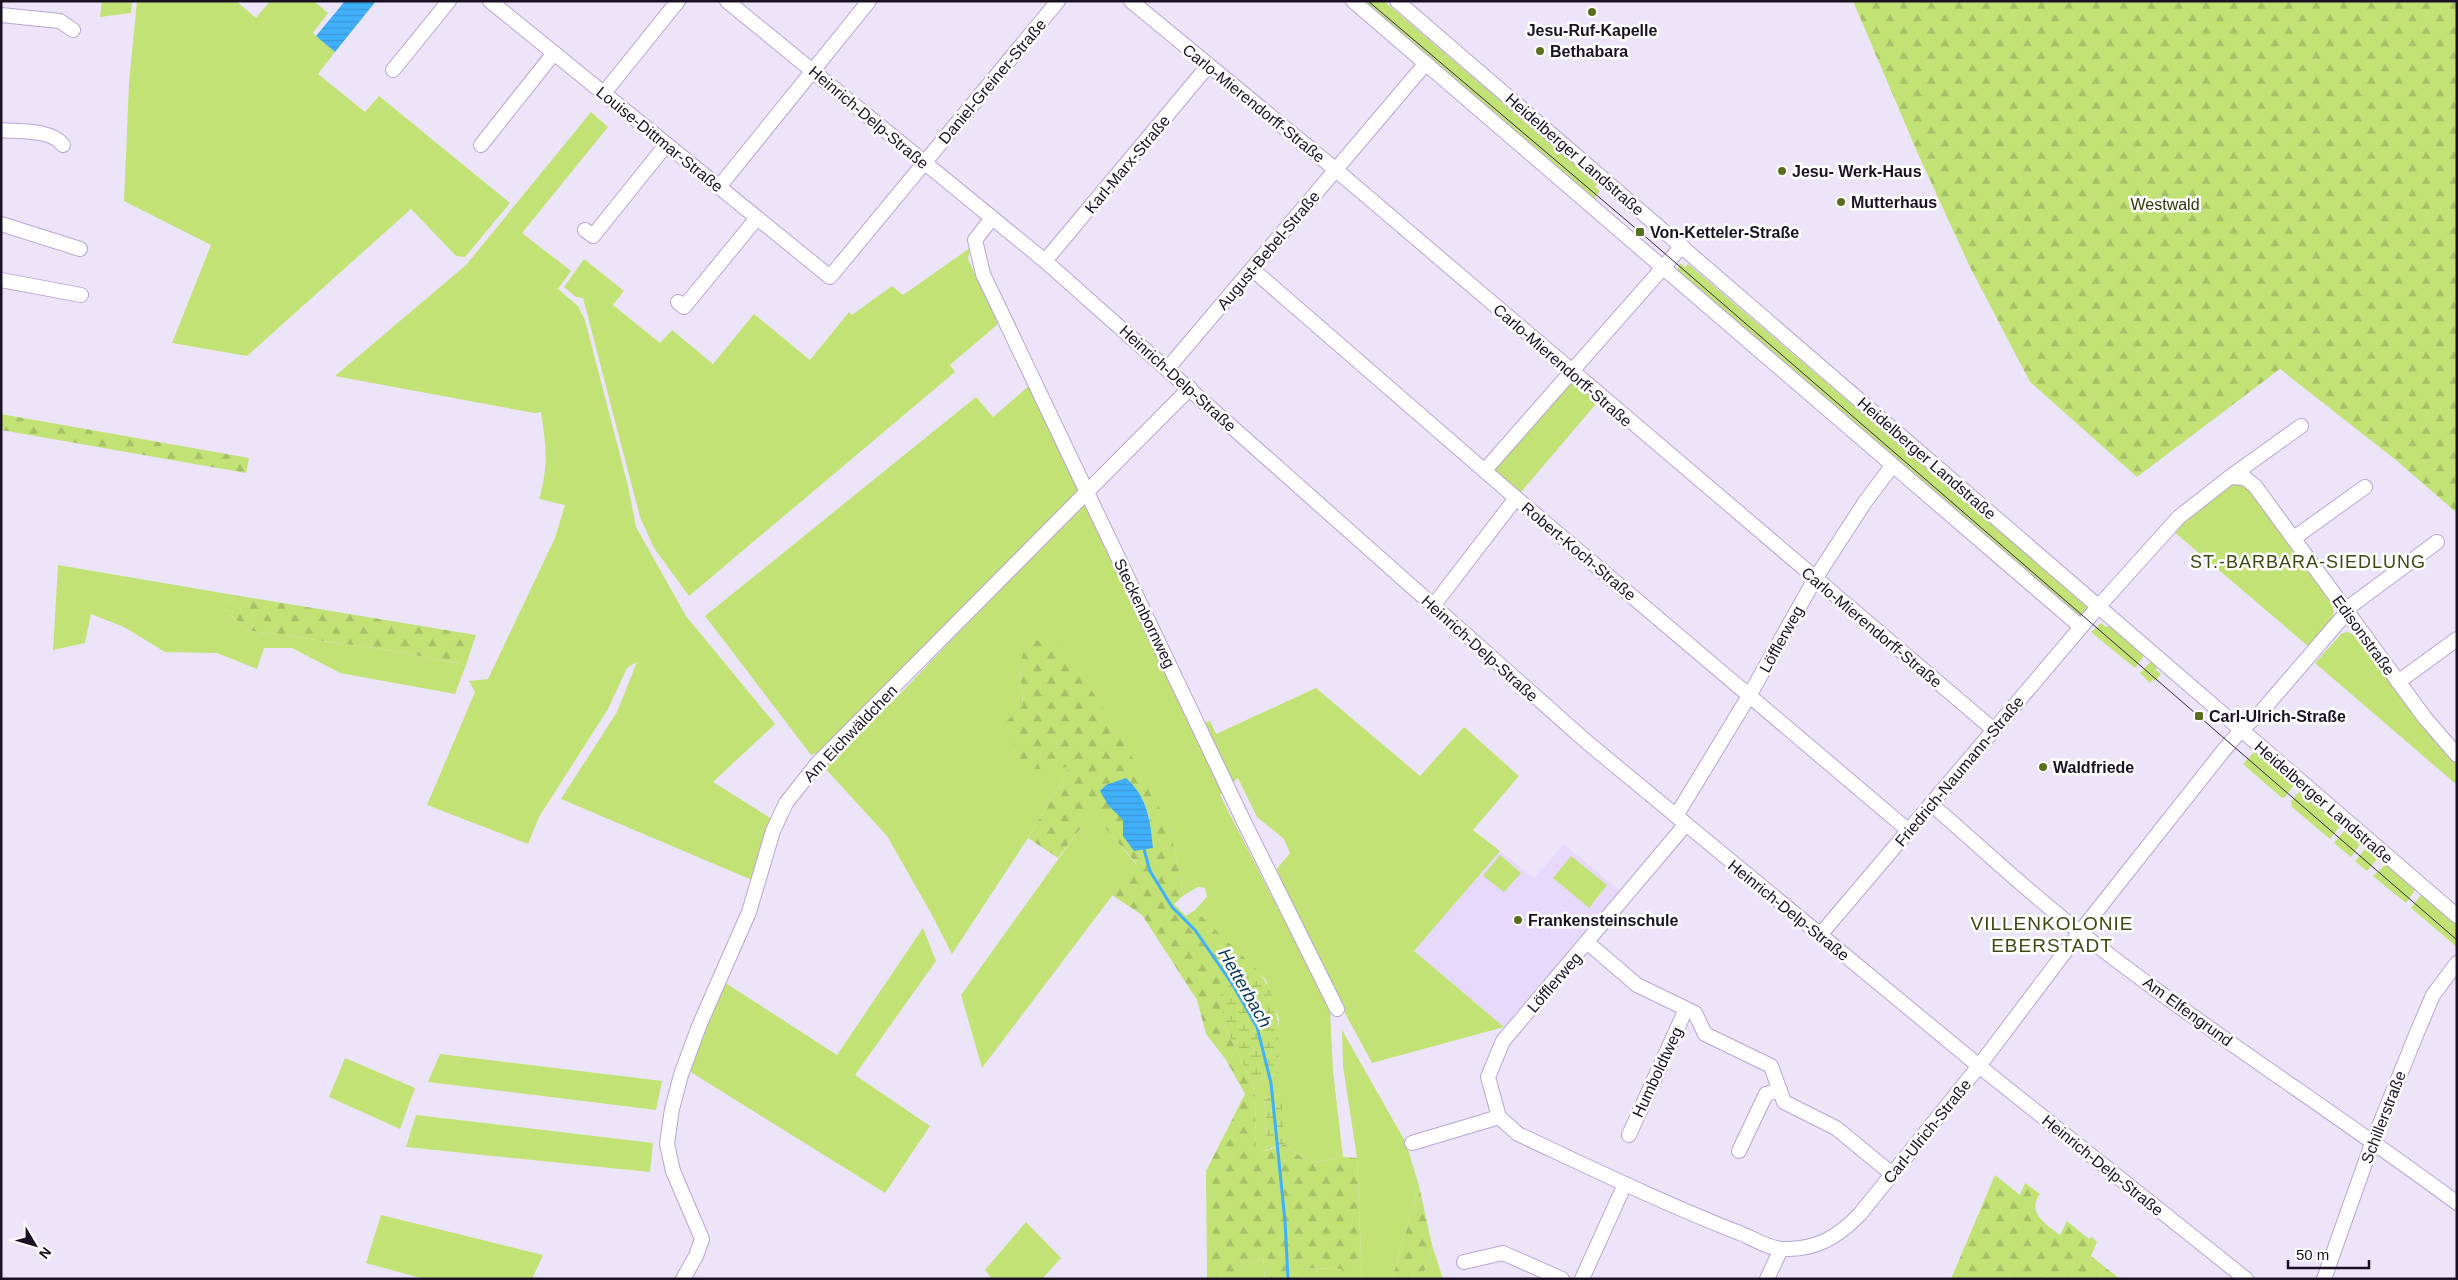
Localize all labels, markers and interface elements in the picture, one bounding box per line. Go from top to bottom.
marker: Jesu-Ruf-Kapelle [1586,6,1598,18]
street label: Daniel-Greiner-Straße [935,16,1050,147]
place label: Jesu-Ruf-Kapelle [1527,22,1657,39]
street label: Carlo-Mierendorff-Straße [1179,41,1328,166]
place label: Bethabara [1550,43,1628,60]
marker: Bethabara [1534,45,1546,57]
street label: Heinrich-Delp-Straße [806,63,932,172]
street label: Louise-Dittmar-Straße [593,83,726,196]
street label: Heidelberger Landstraße [1502,90,1647,219]
street label: Karl-Marx-Straße [1081,112,1173,217]
place label: Jesu- Werk-Haus [1792,163,1922,180]
marker: Jesu- Werk-Haus [1776,165,1788,177]
street label: August-Bebel-Straße [1214,188,1323,313]
place label: Mutterhaus [1851,194,1937,211]
marker: Mutterhaus [1835,196,1847,208]
park label: Westwald [2130,196,2200,213]
place label: Von-Ketteler-Straße [1650,224,1799,241]
marker: Von-Ketteler-Straße [1634,226,1646,238]
street label: Carlo-Mierendorff-Straße [1490,301,1635,430]
street label: Heinrich-Delp-Straße [1116,322,1239,435]
street label: Heidelberger Landstraße [1854,394,1999,523]
street label: Robert-Koch-Straße [1518,499,1639,604]
district label: ST.-BARBARA-SIEDLUNG [2190,552,2426,572]
street label: Steckenbornweg [1111,556,1178,671]
street label: Carlo-Mierendorff-Straße [1798,564,1945,691]
street label: Heinrich-Delp-Straße [1418,592,1541,705]
street label: Edisonstraße [2329,592,2398,679]
street label: Löfflerweg [1756,603,1807,676]
street label: Am Eichwäldchen [800,682,901,785]
street label: Friedrich-Naumann-Straße [1892,693,2027,850]
place label: Carl-Ulrich-Straße [2209,708,2346,725]
marker: Carl-Ulrich-Straße [2193,710,2205,722]
street label: Heidelberger Landstraße [2251,738,2396,867]
place label: Waldfriede [2053,759,2134,776]
marker: Waldfriede [2037,761,2049,773]
street label: Heinrich-Delp-Straße [1725,857,1853,964]
place label: Frankensteinschule [1528,912,1678,929]
district label: VILLENKOLONIE EBERSTADT [1971,913,2133,956]
marker: Frankensteinschule [1512,914,1524,926]
water label: Hetterbach [1214,945,1276,1031]
street label: Löfflerweg [1524,949,1585,1016]
street label: Am Elfengrund [2140,973,2236,1049]
street label: Humboldtweg [1629,1024,1686,1120]
street label: Schillerstraße [2358,1068,2409,1166]
street label: Carl-Ulrich-Straße [1880,1076,1975,1187]
street label: Heinrich-Delp-Straße [2039,1112,2167,1219]
north arrow [10,1220,60,1270]
scale bar [2288,1238,2369,1270]
text: N [36,1244,55,1262]
text: 50 m [2296,1246,2329,1263]

